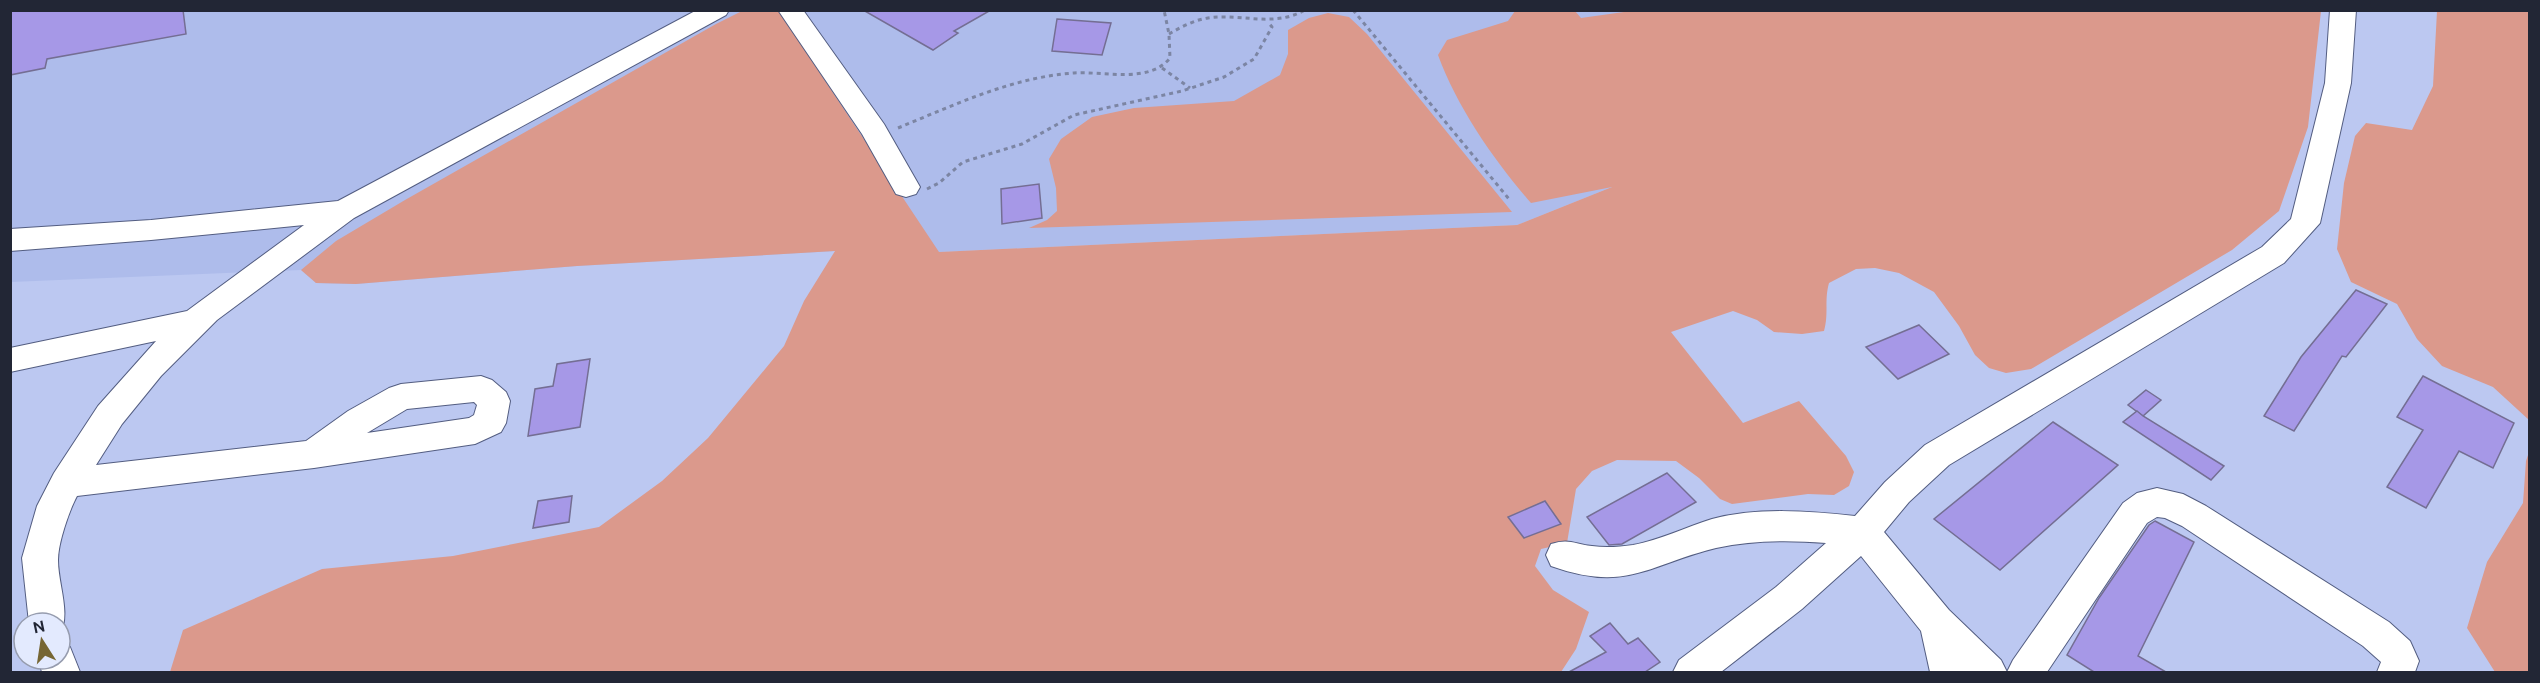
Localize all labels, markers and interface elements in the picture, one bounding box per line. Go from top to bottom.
north arrow [12,611,72,671]
text: N [31,616,47,636]

